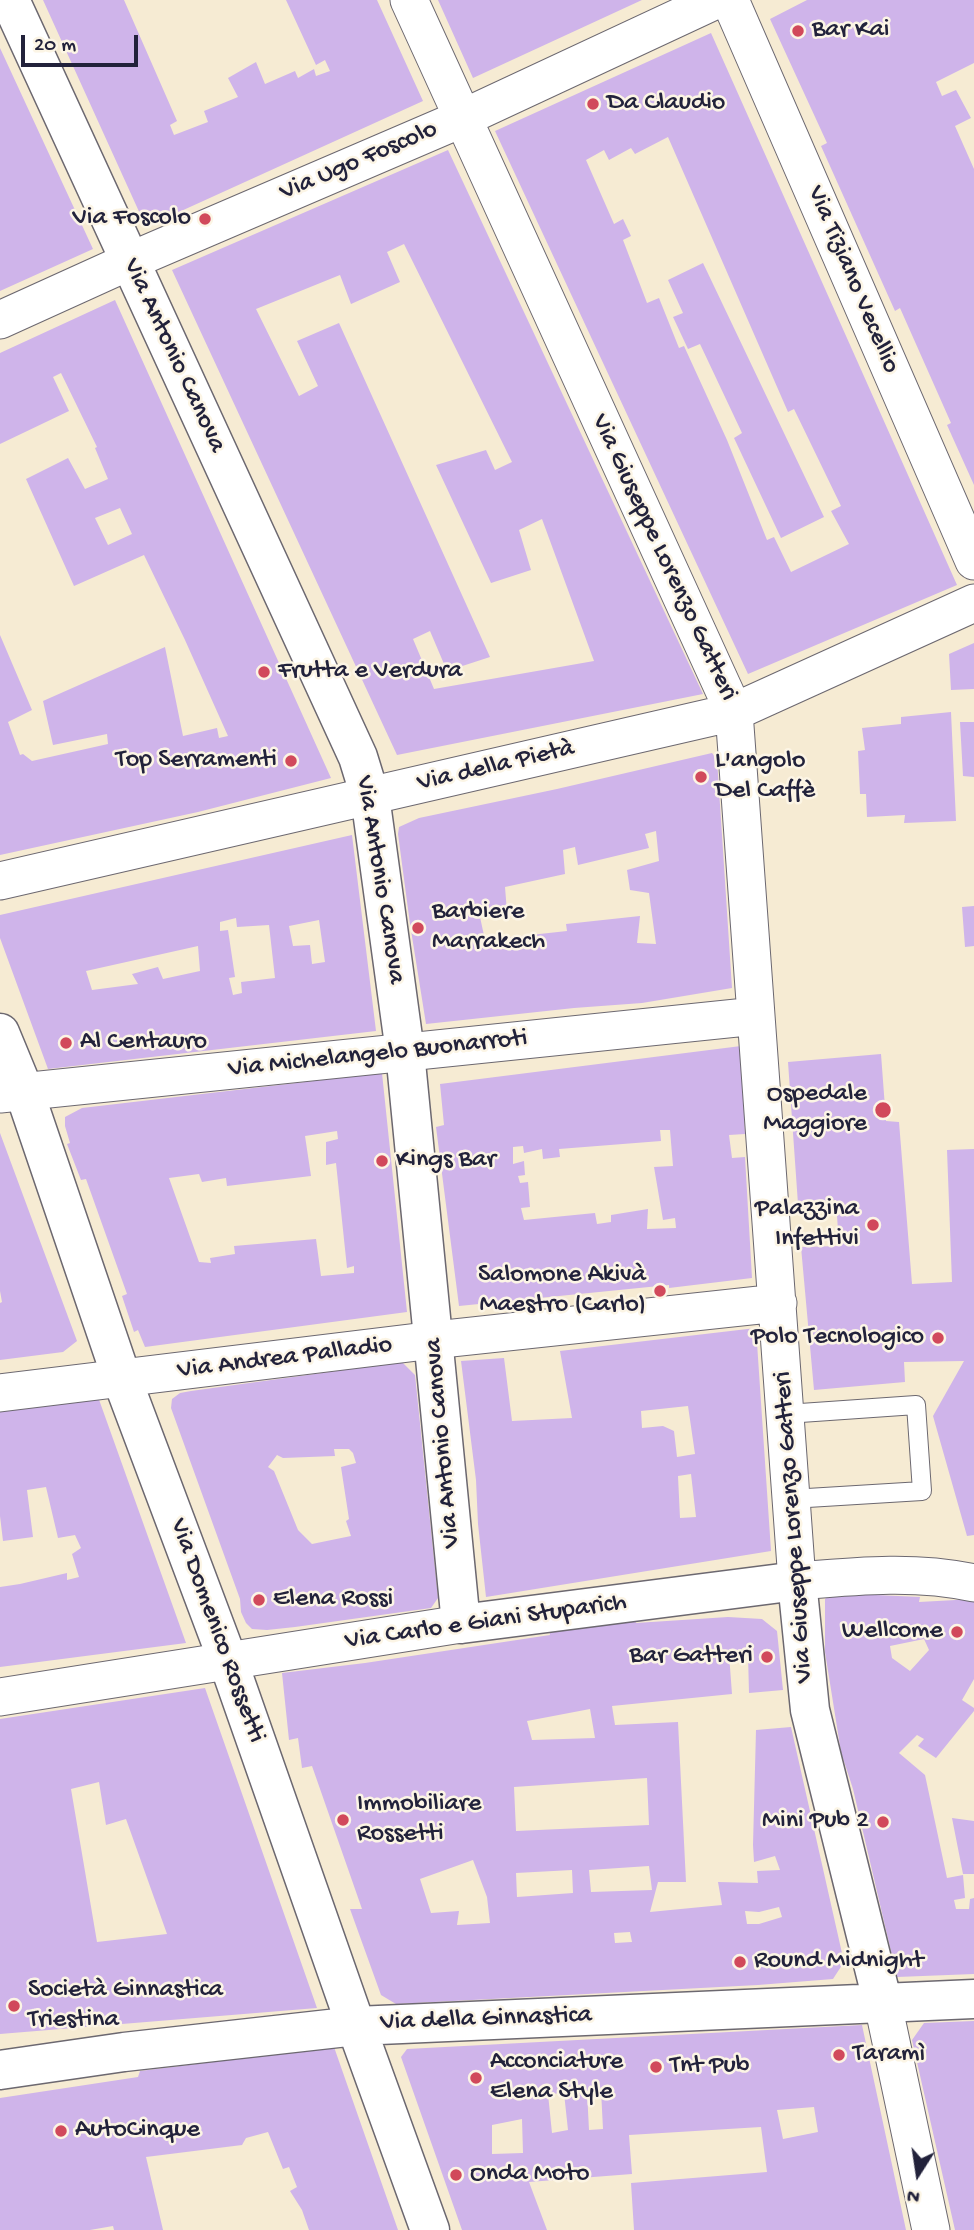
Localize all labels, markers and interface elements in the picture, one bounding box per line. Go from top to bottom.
place label: Bar Kai [812,15,889,47]
scale bar [24,21,142,65]
marker: Bar Kai [790,23,806,39]
text: 20 m [34,34,76,59]
place label: Da Claudio [607,88,725,120]
marker: Da Claudio [585,96,601,112]
street label: Via Ugo Foscolo [276,115,442,209]
street label: Via Tiziano Vecellio [798,182,906,378]
place label: Via Foscolo [72,203,191,235]
marker: Via Foscolo [197,211,213,227]
street label: Via Antonio Canova [114,254,232,458]
street label: Via Giuseppe Lorenzo Gatteri [583,410,743,706]
place label: Frutta e Verdura [278,656,462,688]
marker: Frutta e Verdura [256,664,272,680]
street label: Via della Pietà [415,734,577,800]
place label: Top Serramenti [116,745,277,777]
place label: L'angolo Del Caffè [715,746,815,808]
marker: Top Serramenti [283,753,299,769]
marker: L'angolo Del Caffè [693,769,709,785]
street label: Via Antonio Canova [347,774,411,986]
place label: Barbiere Marrakech [432,897,545,958]
marker: Barbiere Marrakech [410,920,426,936]
street label: Via Michelangelo Buonarroti [227,1024,529,1086]
place label: Al Centauro [80,1027,207,1059]
marker: Al Centauro [58,1035,74,1051]
place label: Ospedale Maggiore [763,1079,867,1140]
marker: Ospedale Maggiore [873,1100,893,1120]
place label: Kings Bar [396,1145,496,1177]
marker: Kings Bar [374,1153,390,1169]
place label: Palazzina Infettivi [755,1194,859,1256]
marker: Palazzina Infettivi [865,1217,881,1233]
place label: Salomone Akivà Maestro (Carlo) [478,1260,646,1322]
marker: Salomone Akivà Maestro (Carlo) [652,1283,668,1299]
place label: Polo Tecnologico [751,1322,924,1354]
street label: Via Andrea Palladio [176,1330,394,1388]
marker: Polo Tecnologico [930,1330,946,1346]
street label: Via Antonio Canova [419,1337,469,1549]
street label: Via Giuseppe Lorenzo Gatteri [769,1370,821,1684]
street label: Via Domenico Rossetti [161,1515,271,1747]
place label: Elena Rossi [273,1584,393,1616]
street label: Via Carlo e Giani Stuparich [343,1588,629,1658]
marker: Elena Rossi [251,1592,267,1608]
place label: Wellcome [842,1616,943,1648]
marker: Wellcome [949,1624,965,1640]
place label: Bar Gatteri [630,1641,753,1673]
marker: Bar Gatteri [759,1649,775,1665]
place label: Immobiliare Rossetti [357,1789,481,1850]
place label: Mini Pub 2 [762,1806,869,1838]
marker: Immobiliare Rossetti [335,1812,351,1828]
marker: Mini Pub 2 [875,1814,891,1830]
place label: Round Midnight [754,1946,923,1978]
marker: Round Midnight [732,1954,748,1970]
place label: Società Ginnastica Triestina [28,1975,223,2036]
marker: Società Ginnastica Triestina [6,1998,22,2014]
street label: Via della Ginnastica [380,2001,592,2039]
place label: Taramì [853,2039,925,2071]
place label: Acconciature Elena Style [490,2047,623,2108]
marker: Taramì [831,2047,847,2063]
place label: Tnt Pub [670,2051,749,2083]
marker: Tnt Pub [648,2059,664,2075]
marker: Acconciature Elena Style [468,2070,484,2086]
place label: AutoCinque [75,2115,200,2147]
marker: AutoCinque [53,2123,69,2139]
north arrow [883,2139,953,2209]
place label: Onda Moto [470,2159,589,2191]
marker: Onda Moto [448,2167,464,2183]
text: N [905,2182,922,2208]

